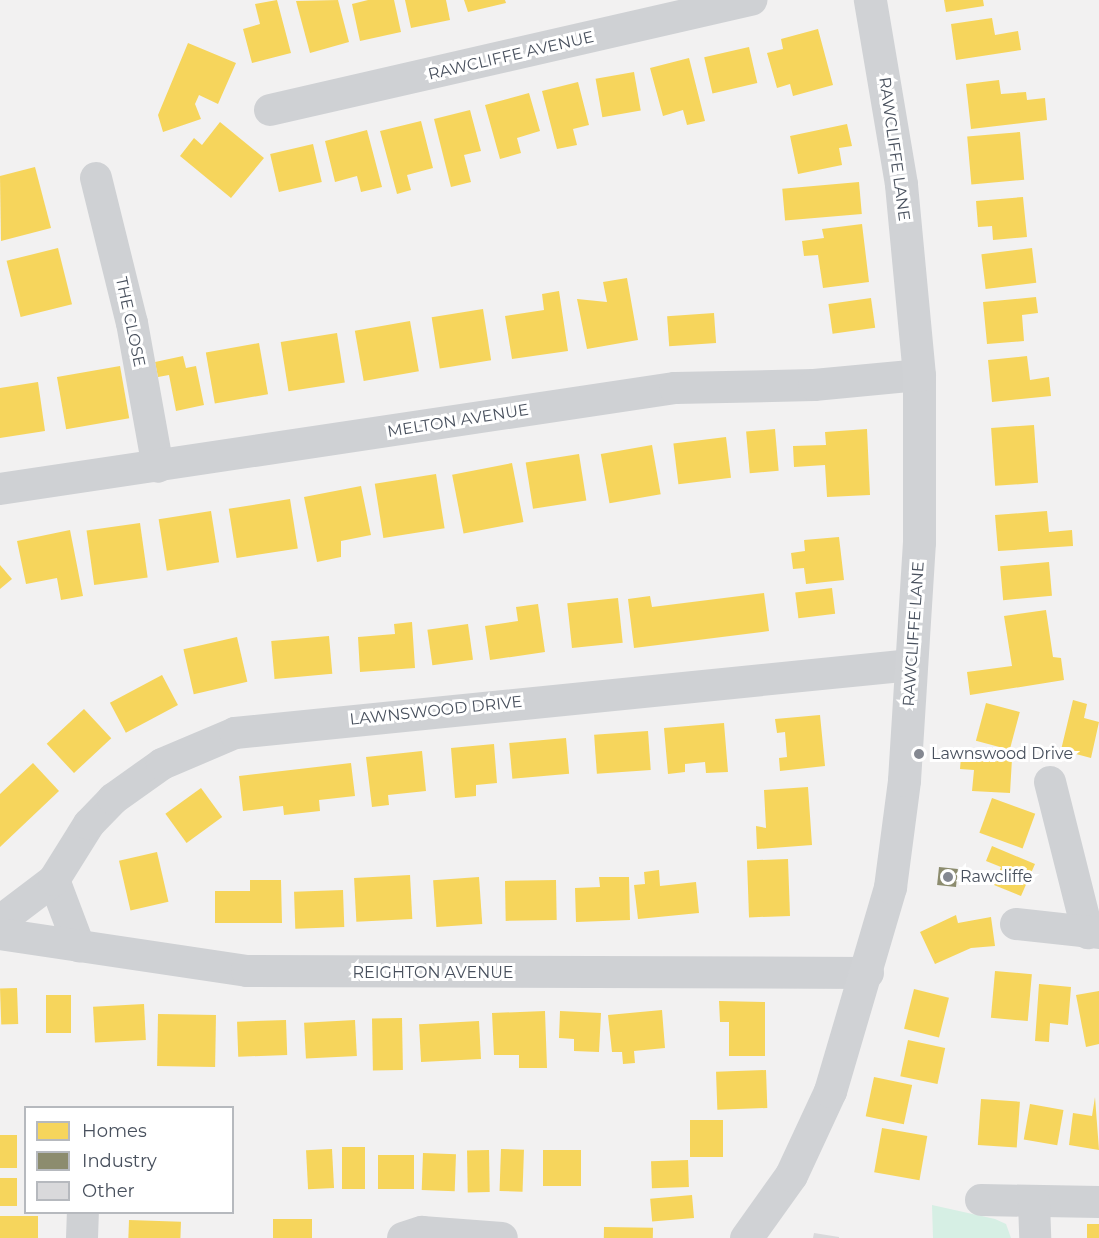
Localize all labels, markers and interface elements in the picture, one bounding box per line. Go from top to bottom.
street label: RAWCLIFFE AVENUE [426,28,596,84]
street label: RAWCLIFFE LANE [874,76,914,222]
street label: THE CLOSE [111,275,149,369]
street label: MELTON AVENUE [386,400,530,442]
street label: RAWCLIFFE LANE [899,561,929,707]
street label: LAWNSWOOD DRIVE [349,692,523,730]
place label: Lawnswood Drive [931,744,1073,764]
marker: Lawnswood Drive [912,747,926,761]
place label: Rawcliffe [960,867,1032,887]
marker: Rawcliffe [941,870,955,884]
street label: REIGHTON AVENUE [352,963,514,983]
legend [24,1106,234,1214]
text: Homes [82,1120,147,1142]
text: Industry [82,1150,157,1172]
text: Other [82,1180,135,1202]

